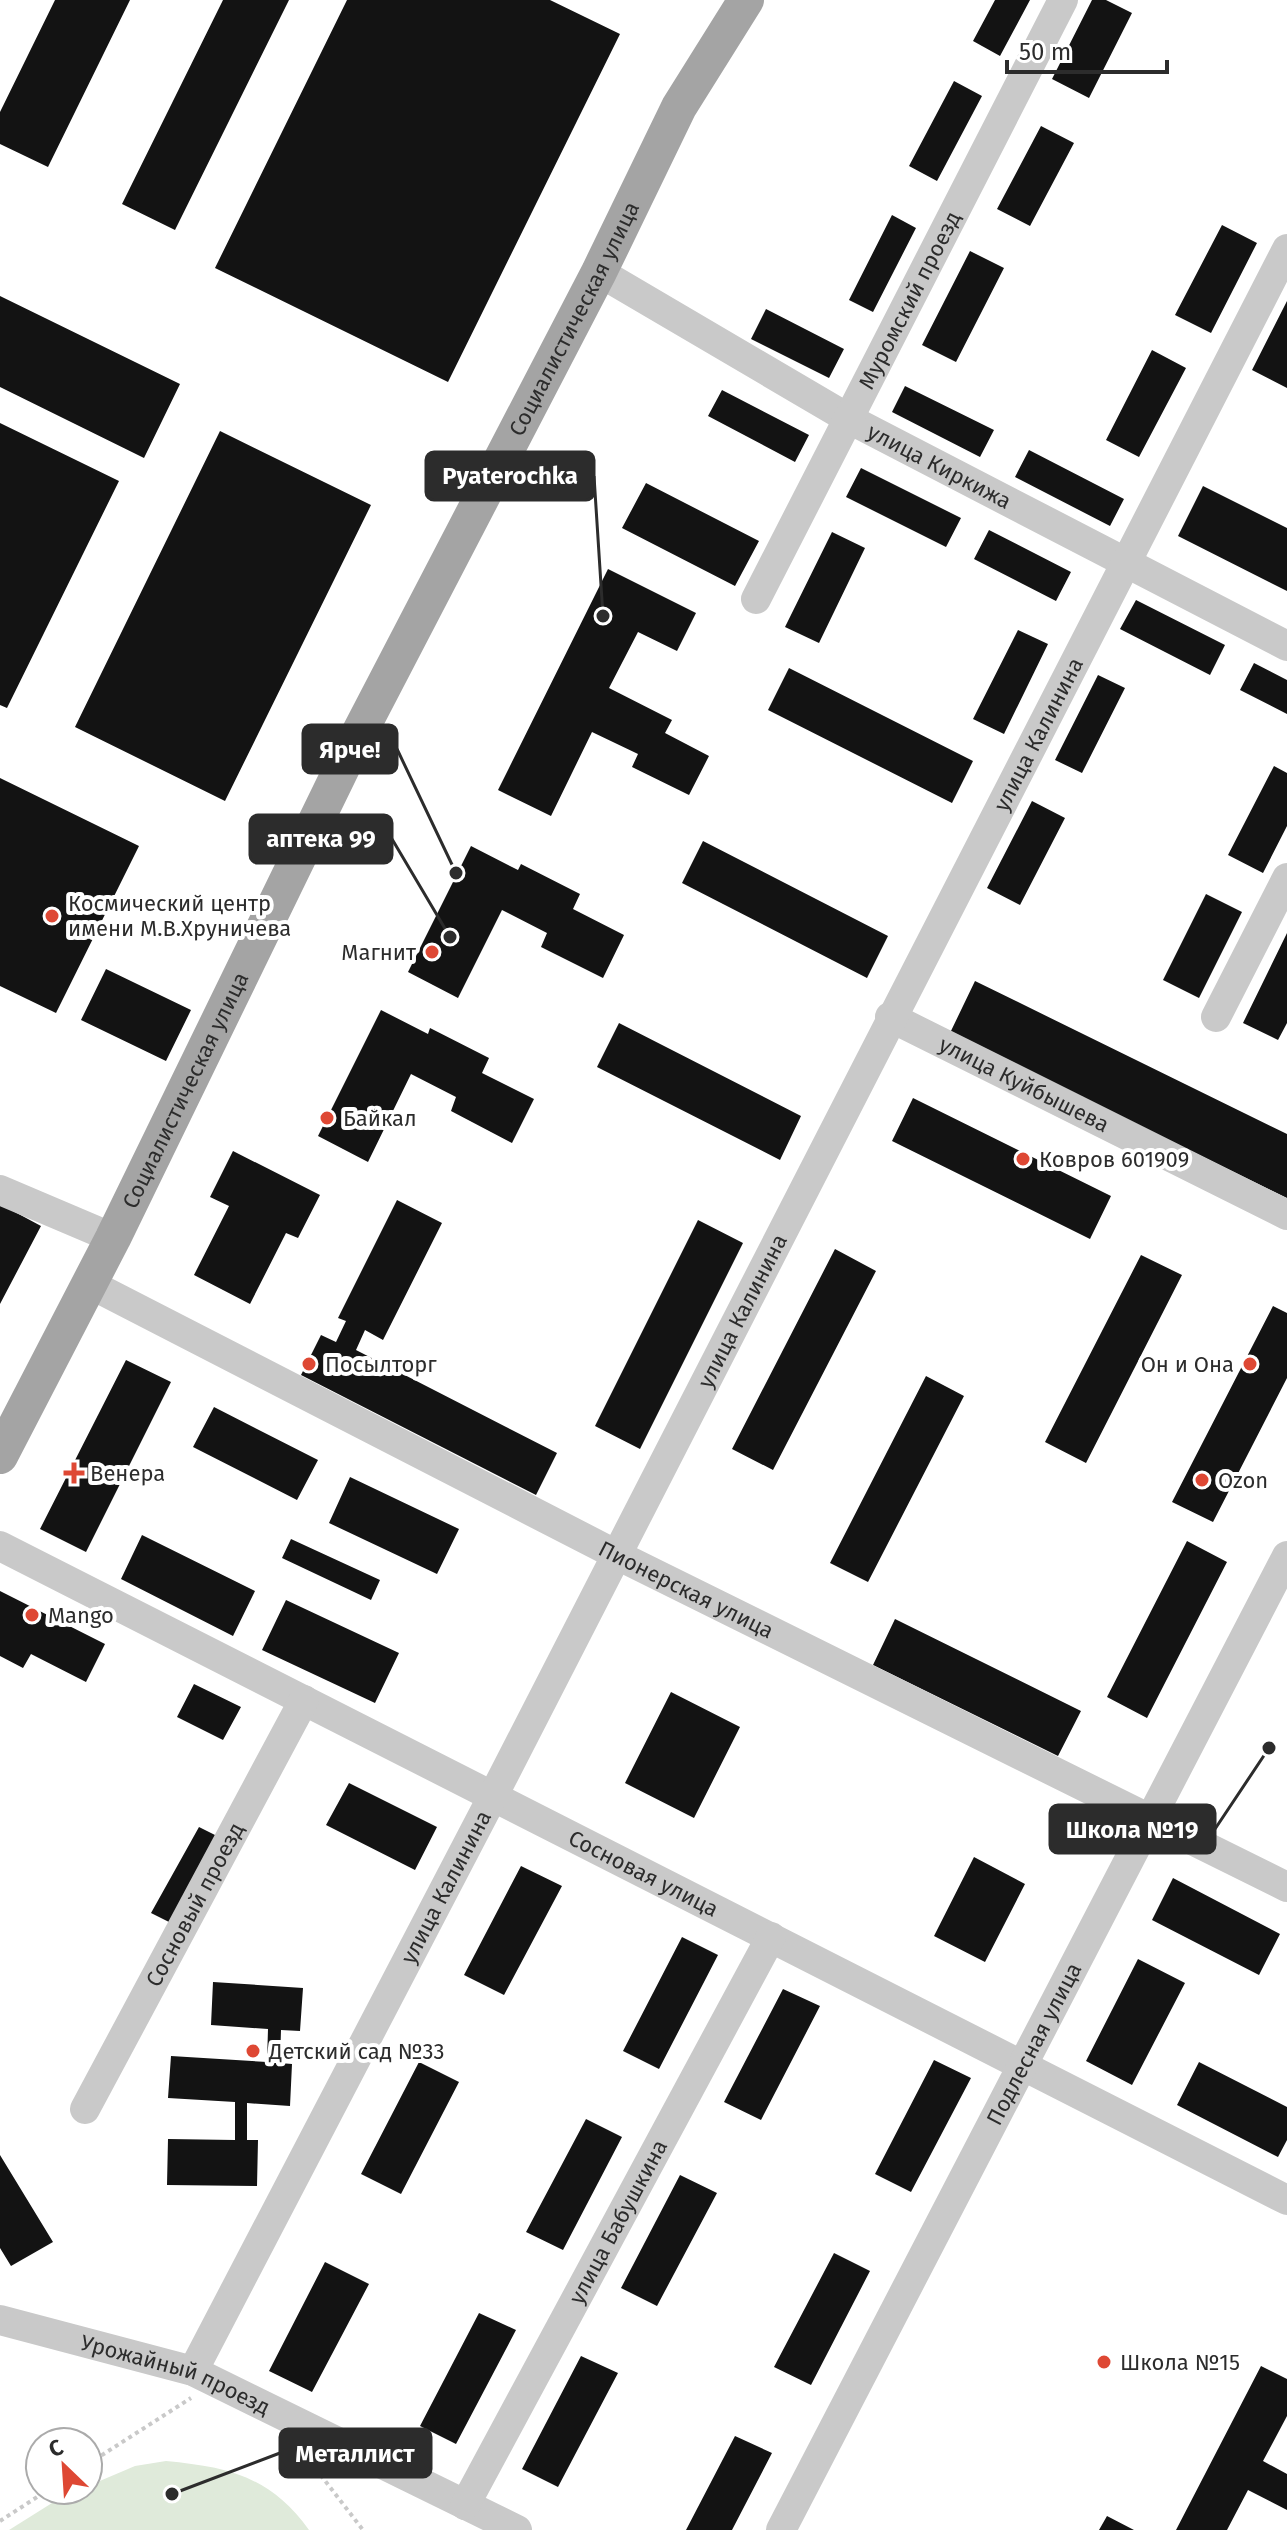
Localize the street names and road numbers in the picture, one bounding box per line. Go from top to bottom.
street label: Социалистическая улица [503,197,645,441]
street label: Муромский проезд [853,207,966,394]
street label: улица Киркижа [863,418,1016,515]
street label: улица Калинина [988,653,1089,816]
street label: Социалистическая улица [117,968,254,1213]
street label: улица Куйбышева [935,1031,1114,1138]
street label: улица Калинина [692,1230,793,1392]
street label: Пионерская улица [594,1535,778,1645]
street label: улица Калинина [395,1806,497,1968]
street label: Сосновый проезд [140,1818,250,1991]
street label: Сосновая улица [564,1824,723,1923]
street label: Подлесная улица [981,1958,1087,2130]
street label: улица Бабушкина [563,2135,673,2309]
street label: Урожайный проезд [78,2329,274,2421]

